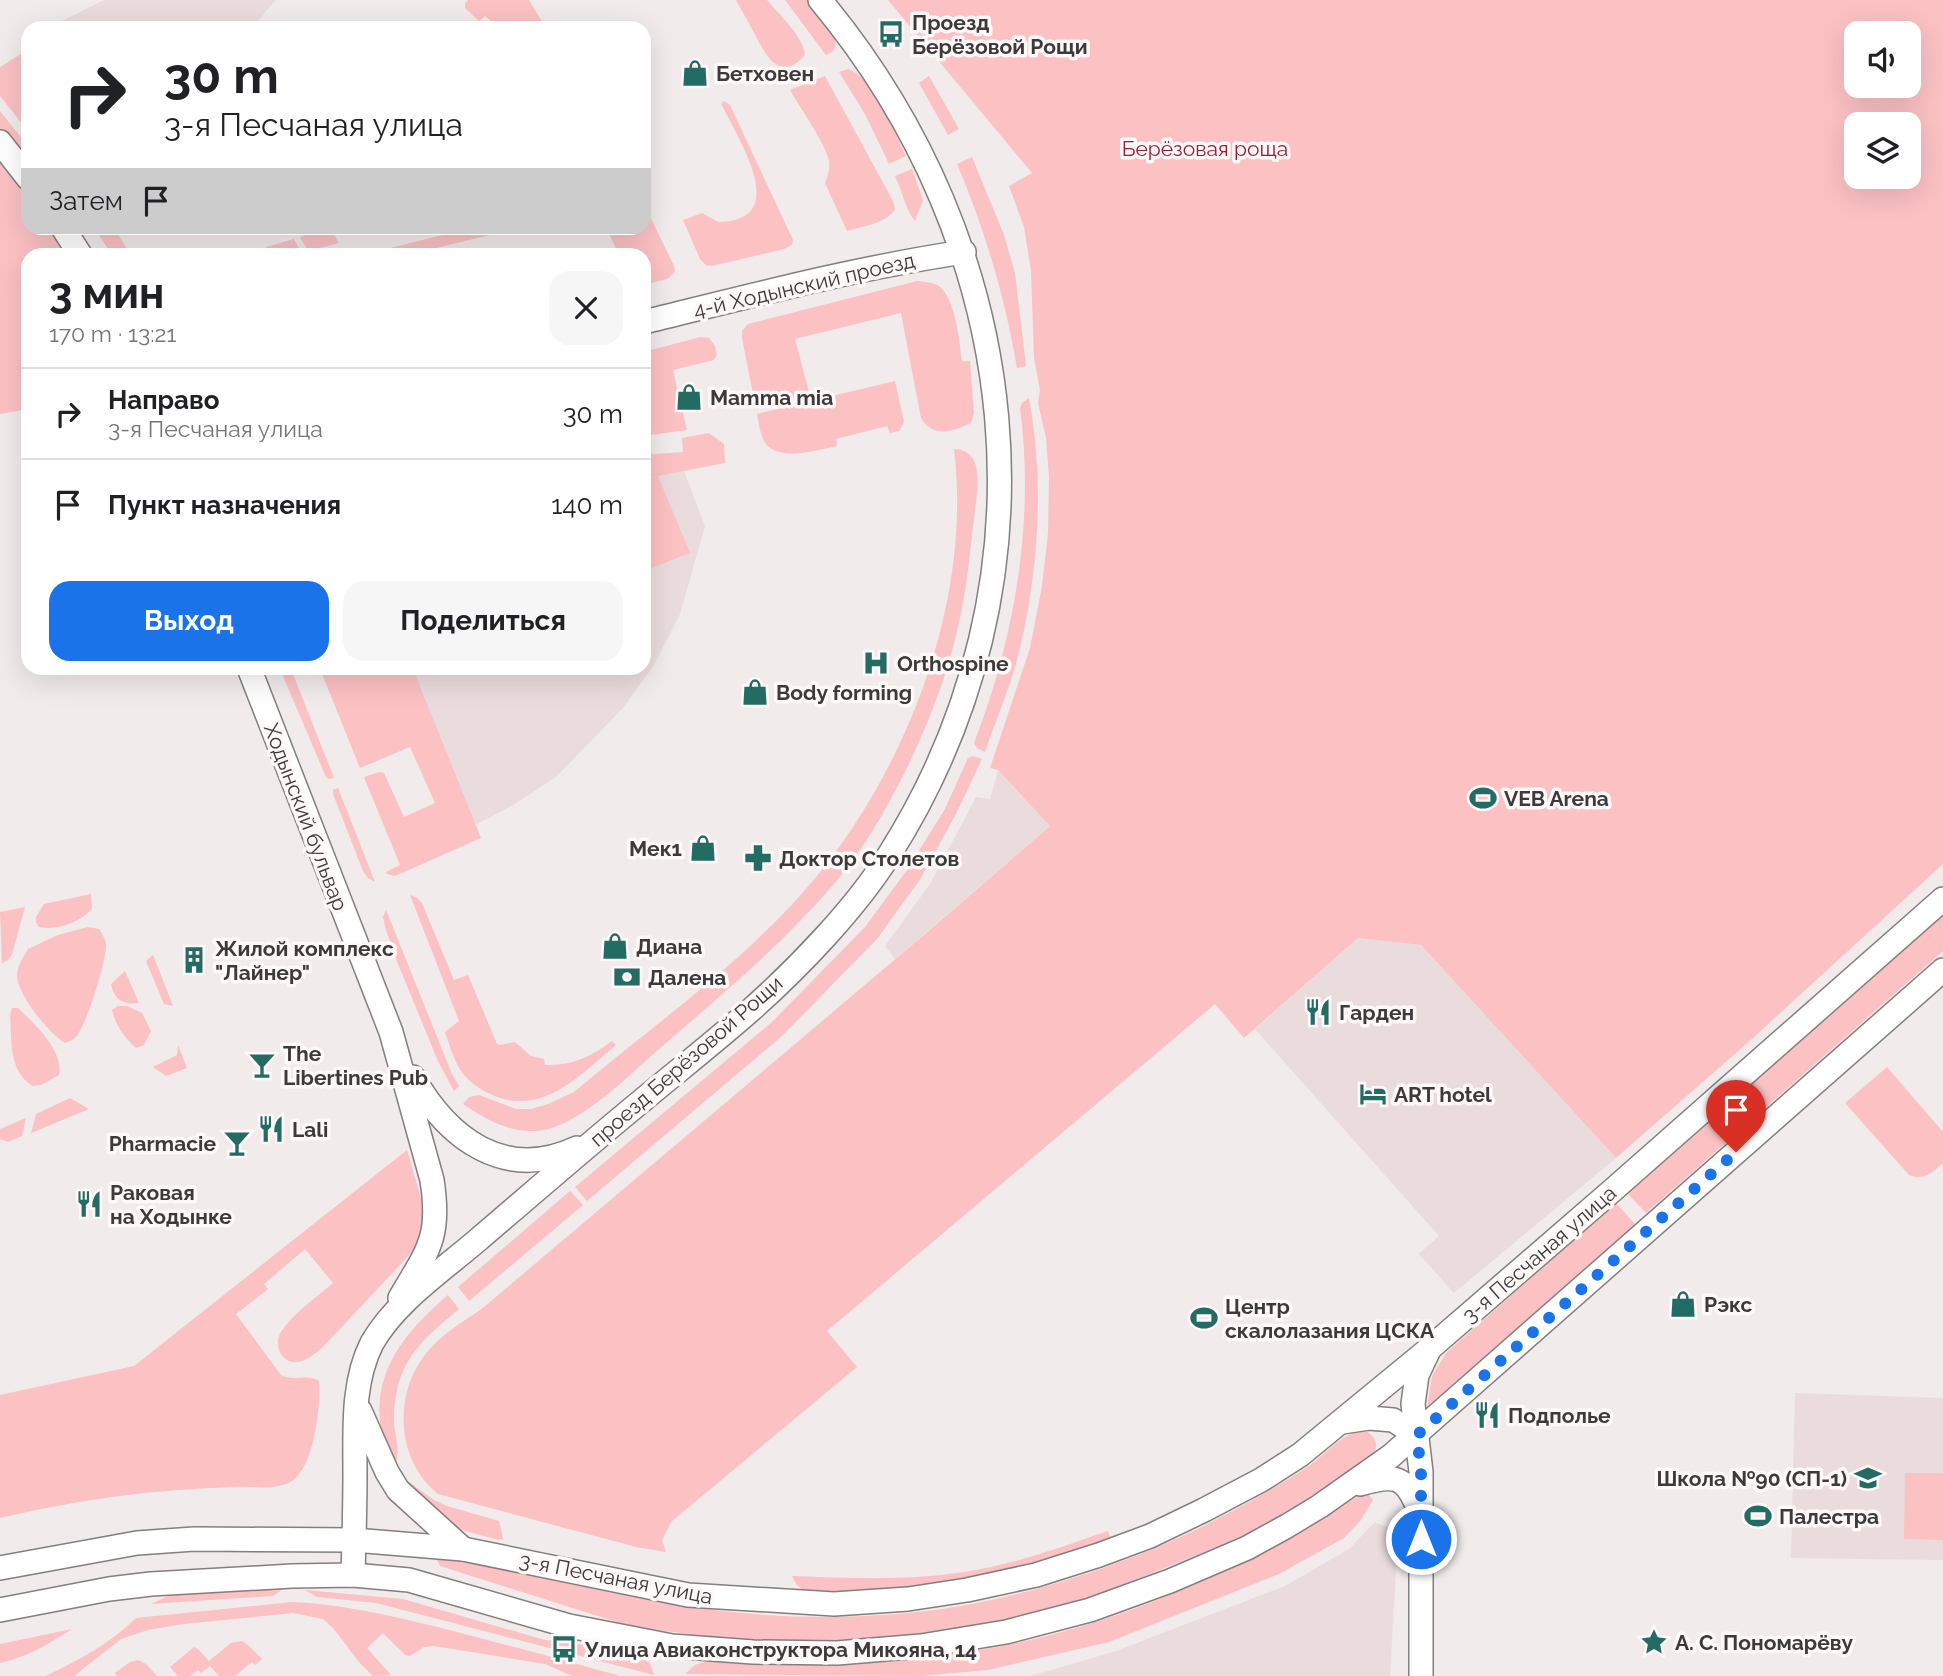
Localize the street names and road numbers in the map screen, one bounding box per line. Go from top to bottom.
street label: 4-й Ходынский проезд [691,247,917,323]
street label: Ходынский бульвар [259,720,353,914]
street label: проезд Берёзовой Рощи [585,970,787,1152]
street label: 3-я Песчаная улица [1457,1180,1621,1328]
street label: 3-я Песчаная улица [517,1547,715,1609]

